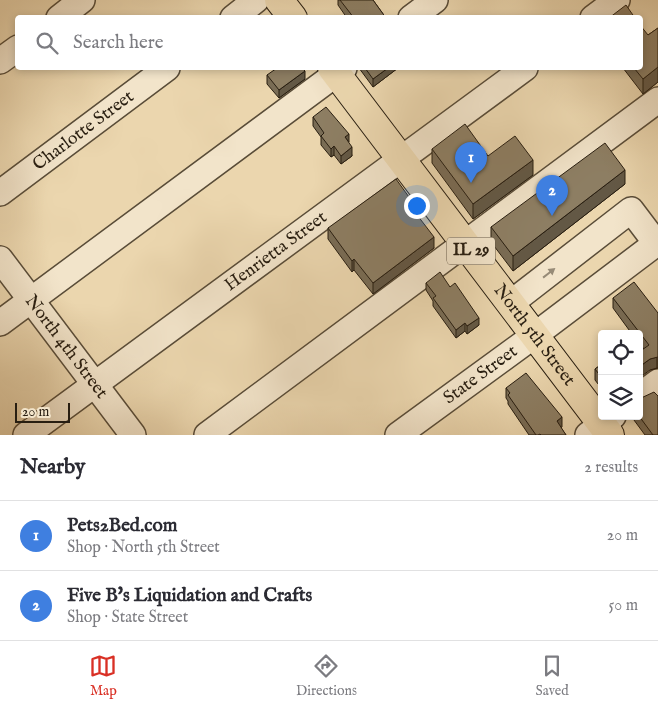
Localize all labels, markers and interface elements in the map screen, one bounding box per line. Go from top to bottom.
search box [15,15,643,70]
icon: search [33,29,61,57]
text: Search here [73,31,164,55]
street label: Charlotte Street [28,85,138,176]
pin: 1 [455,142,487,183]
pin: 2 [536,175,568,216]
your location [404,193,430,219]
street label: Henrietta Street [220,206,332,297]
road number: IL 29 [447,238,495,264]
one-way arrow [542,268,555,279]
street label: North 5th Street [488,279,580,391]
street label: North 4th Street [20,290,113,403]
map controls [598,330,643,420]
button: locate [598,330,643,375]
street label: State Street [439,340,522,410]
button: layers [598,375,643,420]
scale bar [15,400,70,423]
text: 20 m [22,403,49,421]
text: Nearby [20,454,85,481]
text: 2 results [584,458,638,478]
text: Pets2Bed.com [67,514,177,538]
text: 1 [33,526,39,546]
text: 20 m [607,526,638,546]
text: Shop · North 5th Street [67,538,220,558]
text: Five B's Liquidation and Crafts [67,584,312,608]
text: 2 [32,596,40,616]
text: 50 m [609,596,638,616]
text: Shop · State Street [67,608,188,628]
tab: Map [89,652,117,700]
tab: Directions [296,652,357,700]
tab: Saved [536,652,569,700]

